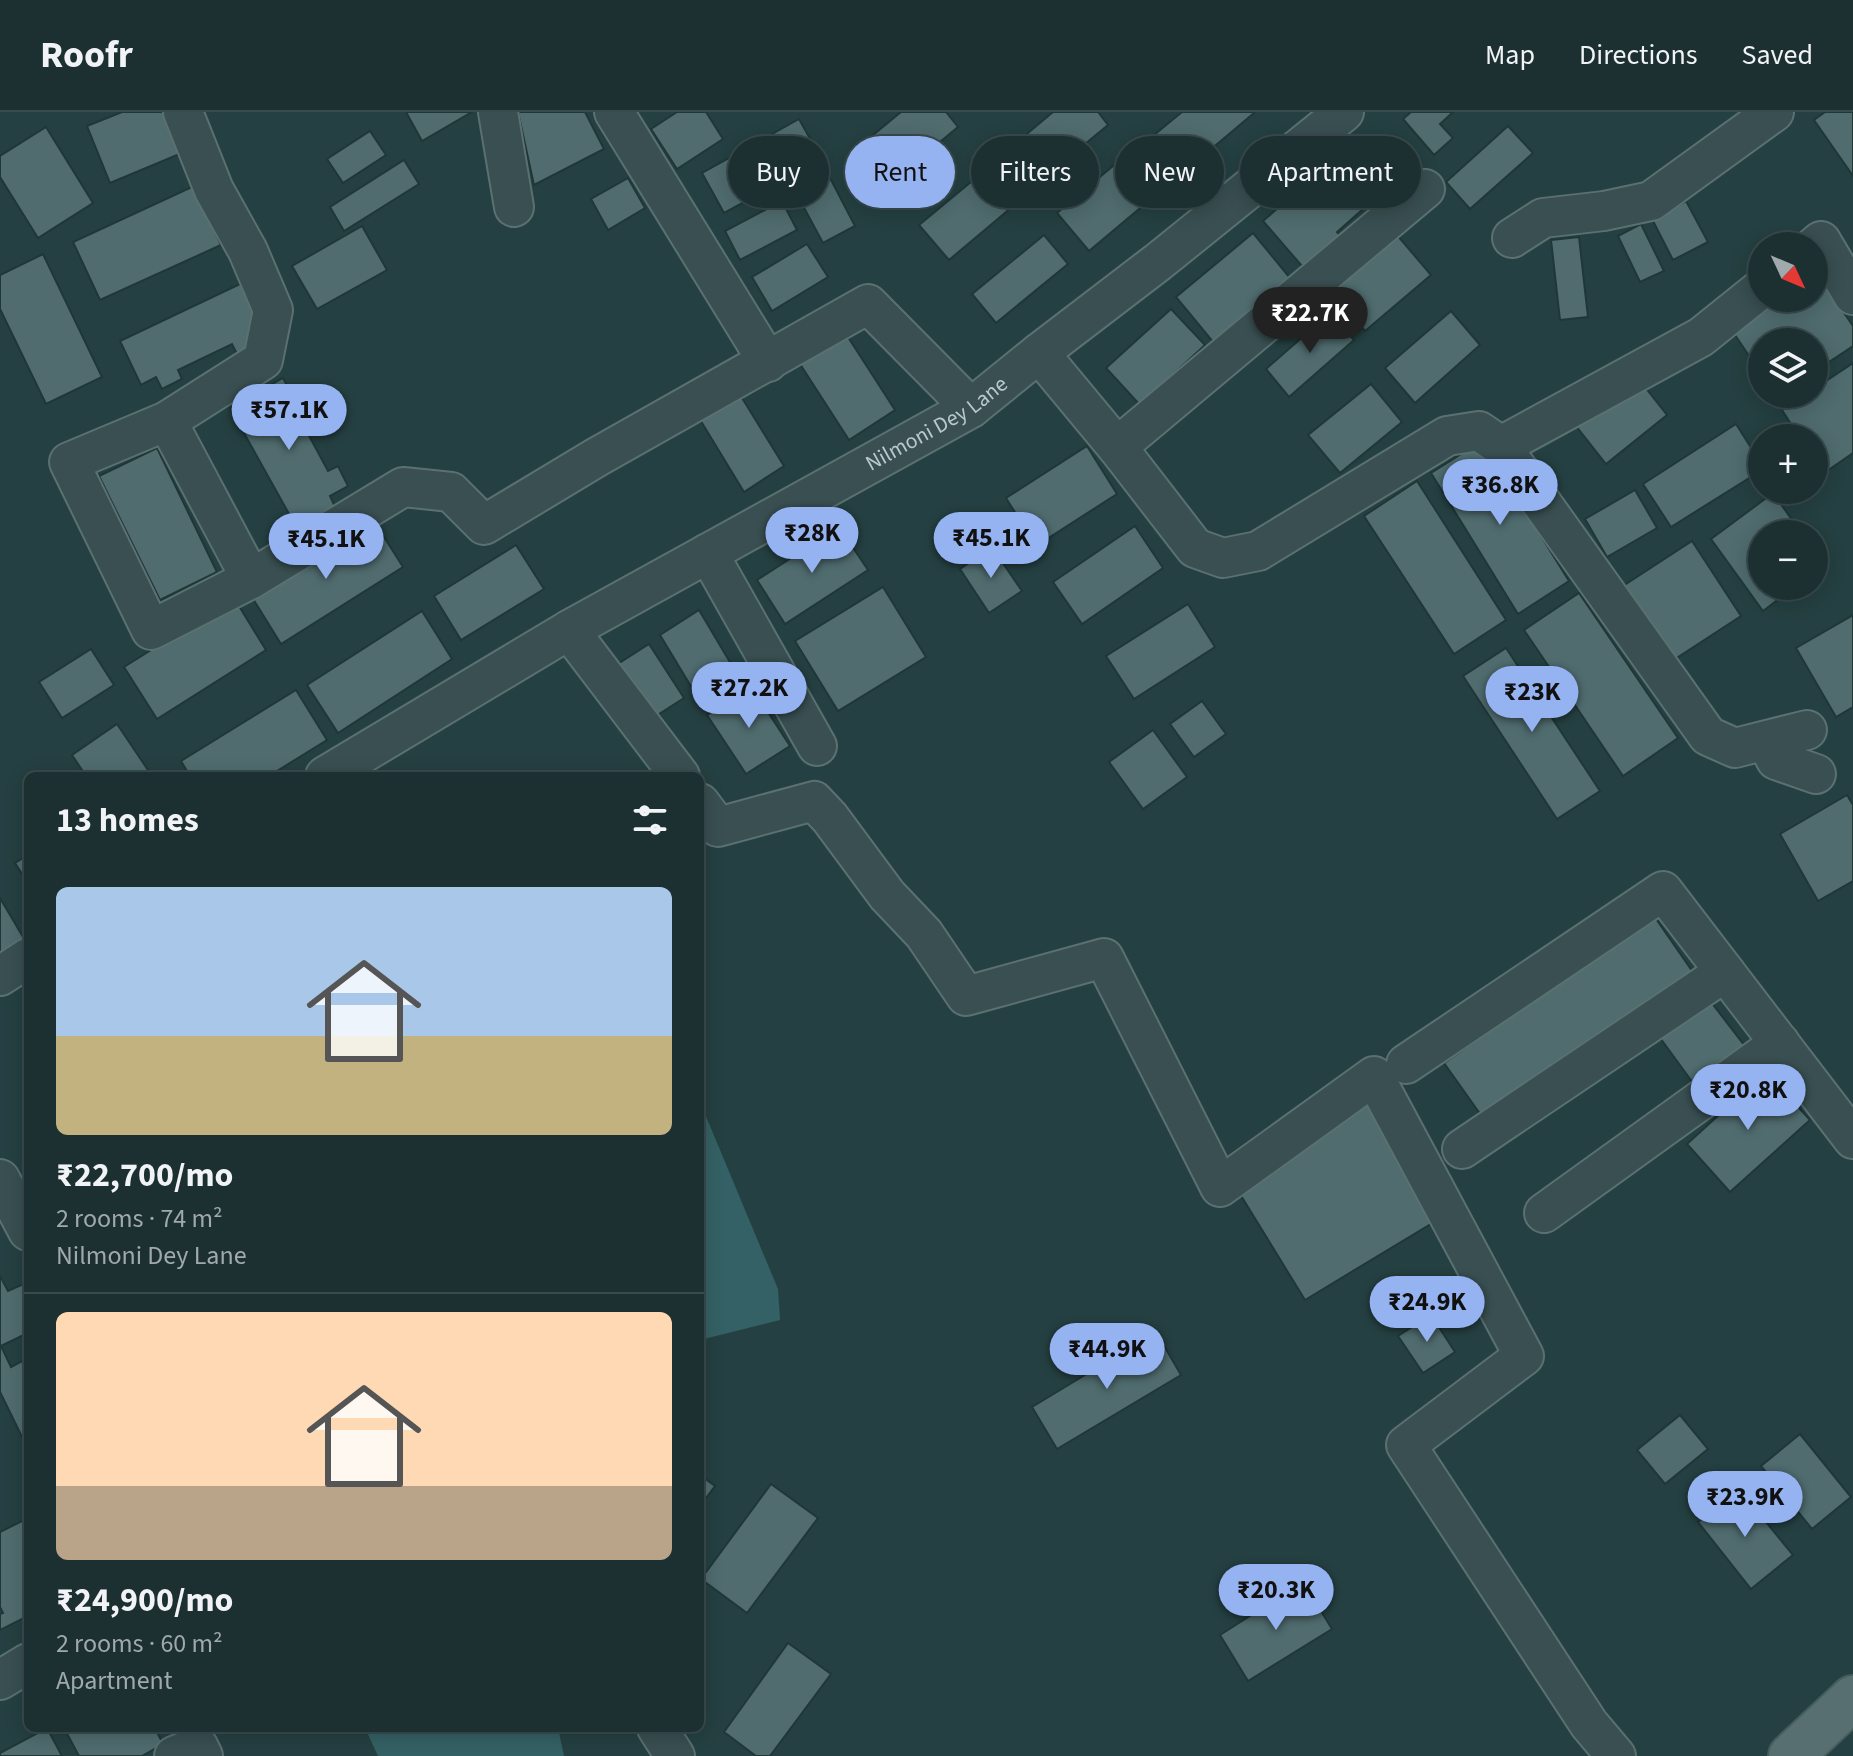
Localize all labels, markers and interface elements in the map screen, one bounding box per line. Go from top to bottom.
text: Roofr [40,28,133,82]
text: Map [1485,35,1535,75]
text: Directions [1579,35,1698,75]
text: Saved [1742,35,1813,75]
chip: Buy [728,136,829,208]
chip: Rent [845,136,955,208]
chip: Filters [971,136,1099,208]
chip: New [1115,136,1224,208]
chip: Apartment [1240,136,1421,208]
north arrow [1748,232,1828,312]
map controls [1748,232,1828,600]
pin: ₹22.7K [1245,287,1375,355]
text: ₹22.7K [1271,294,1349,331]
button: layers [1748,328,1828,408]
street label: Nilmoni Dey Lane [860,368,1015,479]
pin: ₹57.1K [224,384,354,452]
text: ₹57.1K [250,391,328,428]
button: + [1748,424,1828,504]
pin: ₹36.8K [1435,459,1565,527]
text: ₹36.8K [1461,466,1539,503]
pin: ₹28K [765,507,859,575]
pin: ₹45.1K [926,512,1056,580]
pin: ₹45.1K [261,513,391,581]
text: ₹28K [783,514,841,551]
text: ₹45.1K [952,519,1030,556]
text: ₹45.1K [287,520,365,557]
button: − [1748,520,1828,600]
pin: ₹27.2K [684,662,814,730]
pin: ₹23K [1485,666,1579,734]
text: ₹27.2K [710,669,788,706]
text: ₹23K [1503,673,1561,710]
text: 13 homes [56,796,199,845]
icon: filters [628,798,672,842]
icon: home [292,939,436,1083]
pin: ₹20.8K [1683,1064,1813,1132]
text: ₹20.8K [1709,1071,1787,1108]
text: ₹22,700/mo [56,1151,233,1200]
text: 2 rooms · 74 m² [56,1200,223,1237]
text: Nilmoni Dey Lane [56,1237,247,1274]
pin: ₹24.9K [1362,1276,1492,1344]
text: ₹24.9K [1388,1283,1466,1320]
pin: ₹44.9K [1042,1323,1172,1391]
text: ₹44.9K [1068,1330,1146,1367]
icon: home [292,1364,436,1508]
pin: ₹23.9K [1680,1471,1810,1539]
text: ₹23.9K [1706,1478,1784,1515]
pin: ₹20.3K [1211,1564,1341,1632]
text: ₹20.3K [1237,1571,1315,1608]
text: ₹24,900/mo [56,1576,233,1625]
text: 2 rooms · 60 m² [56,1625,223,1662]
text: Apartment [56,1662,173,1699]

